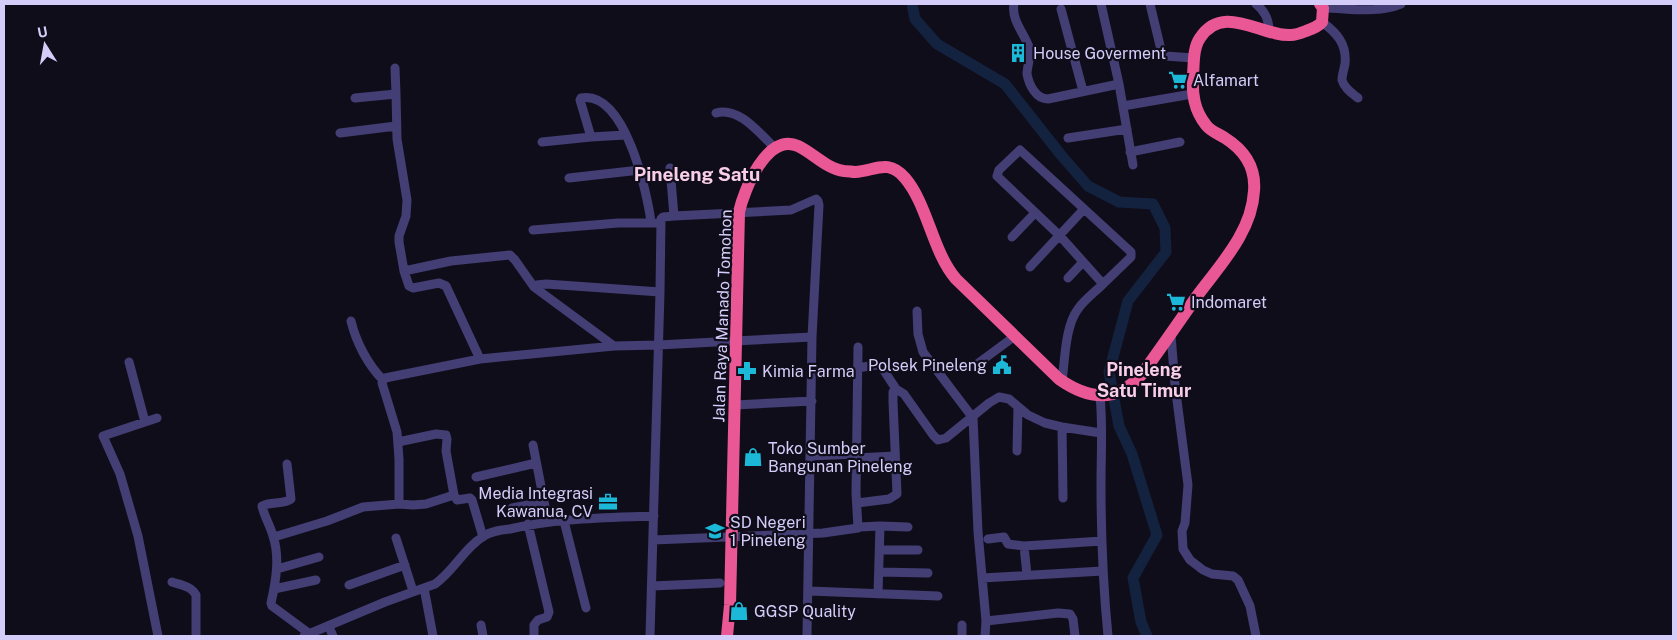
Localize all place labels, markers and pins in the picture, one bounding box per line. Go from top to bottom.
building icon: House Goverment [1007,42,1029,64]
place label: House Goverment [1033,44,1166,63]
supermarket icon: Alfamart [1167,69,1189,91]
place label: Alfamart [1193,71,1259,90]
supermarket icon: Indomaret [1165,291,1187,313]
place label: Indomaret [1191,293,1267,312]
public building icon: Polsek Pineleng [991,354,1013,376]
place label: Polsek Pineleng [868,356,987,375]
pharmacy icon: Kimia Farma [736,360,758,382]
place label: Kimia Farma [762,362,855,381]
place label: Toko Sumber Bangunan Pineleng [768,439,912,476]
shop icon: Toko Sumber Bangunan Pineleng [742,446,764,468]
place label: Media Integrasi Kawanua, CV [478,484,593,521]
office icon: Media Integrasi Kawanua, CV [597,491,619,513]
place label: SD Negeri 1 Pineleng [730,513,806,550]
school or university icon: SD Negeri 1 Pineleng [704,520,726,542]
shop icon: GGSP Quality [728,600,750,622]
place label: GGSP Quality [754,602,856,621]

